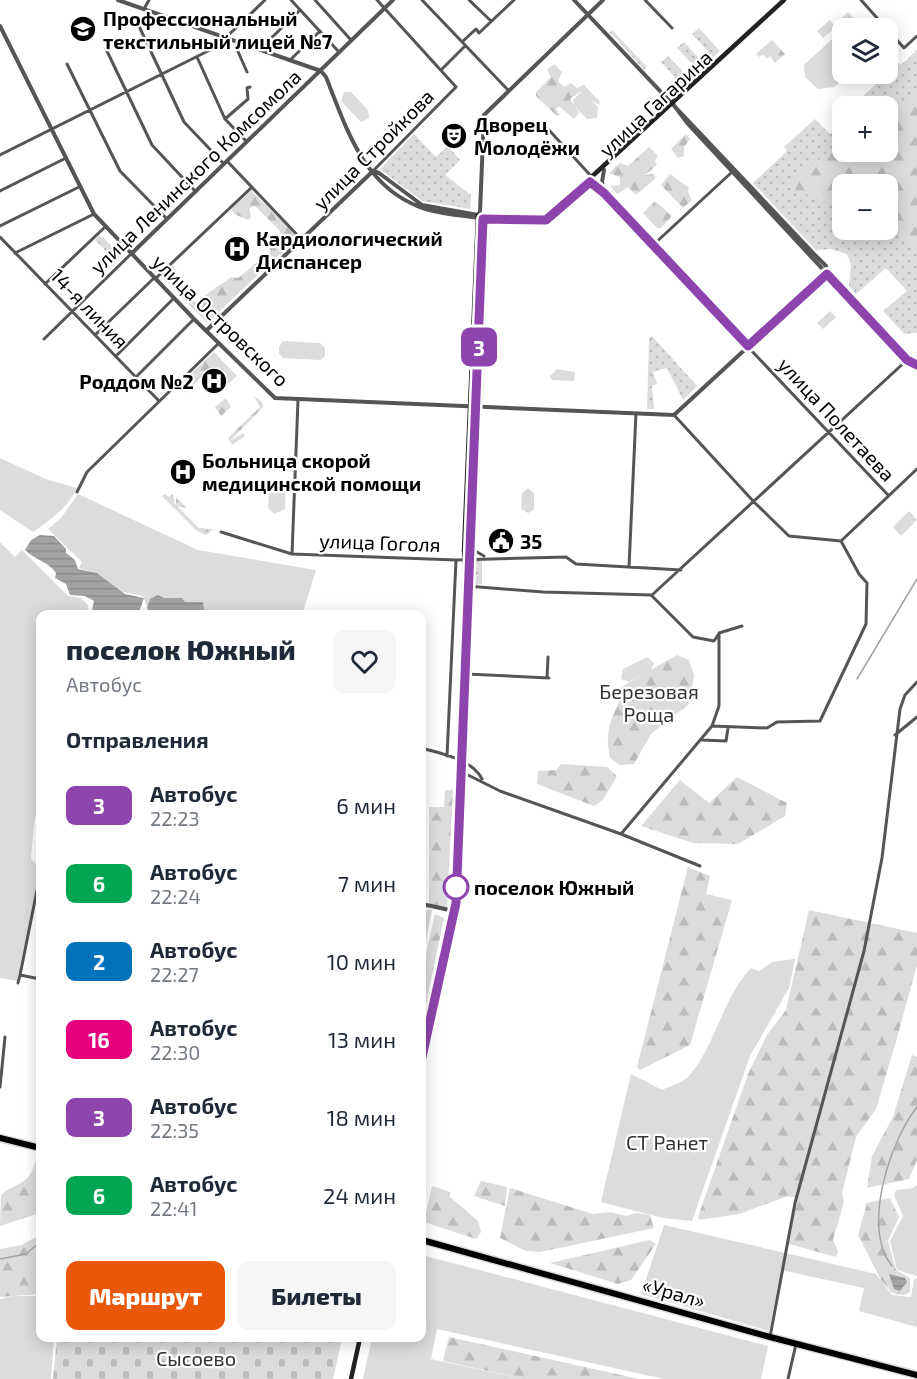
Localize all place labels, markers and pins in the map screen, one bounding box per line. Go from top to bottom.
place label: Профессиональный текстильный лицей №7 [103,6,333,53]
school or university icon: Профессиональный текстильный лицей №7 [68,14,98,44]
place label: Дворец Молодёжи [474,112,580,159]
theatre icon: Дворец Молодёжи [439,121,469,151]
place label: Кардиологический Диспансер [256,226,443,273]
hospital icon: Кардиологический Диспансер [222,234,252,264]
hospital icon: Роддом №2 [199,366,229,396]
place label: Роддом №2 [79,369,194,393]
place label: Больница скорой медицинской помощи [202,448,421,495]
hospital icon: Больница скорой медицинской помощи [168,457,198,487]
public building icon: 35 [486,526,516,556]
place label: 35 [520,529,542,553]
marker: поселок Южный [443,874,469,900]
place label: поселок Южный [474,875,634,899]

